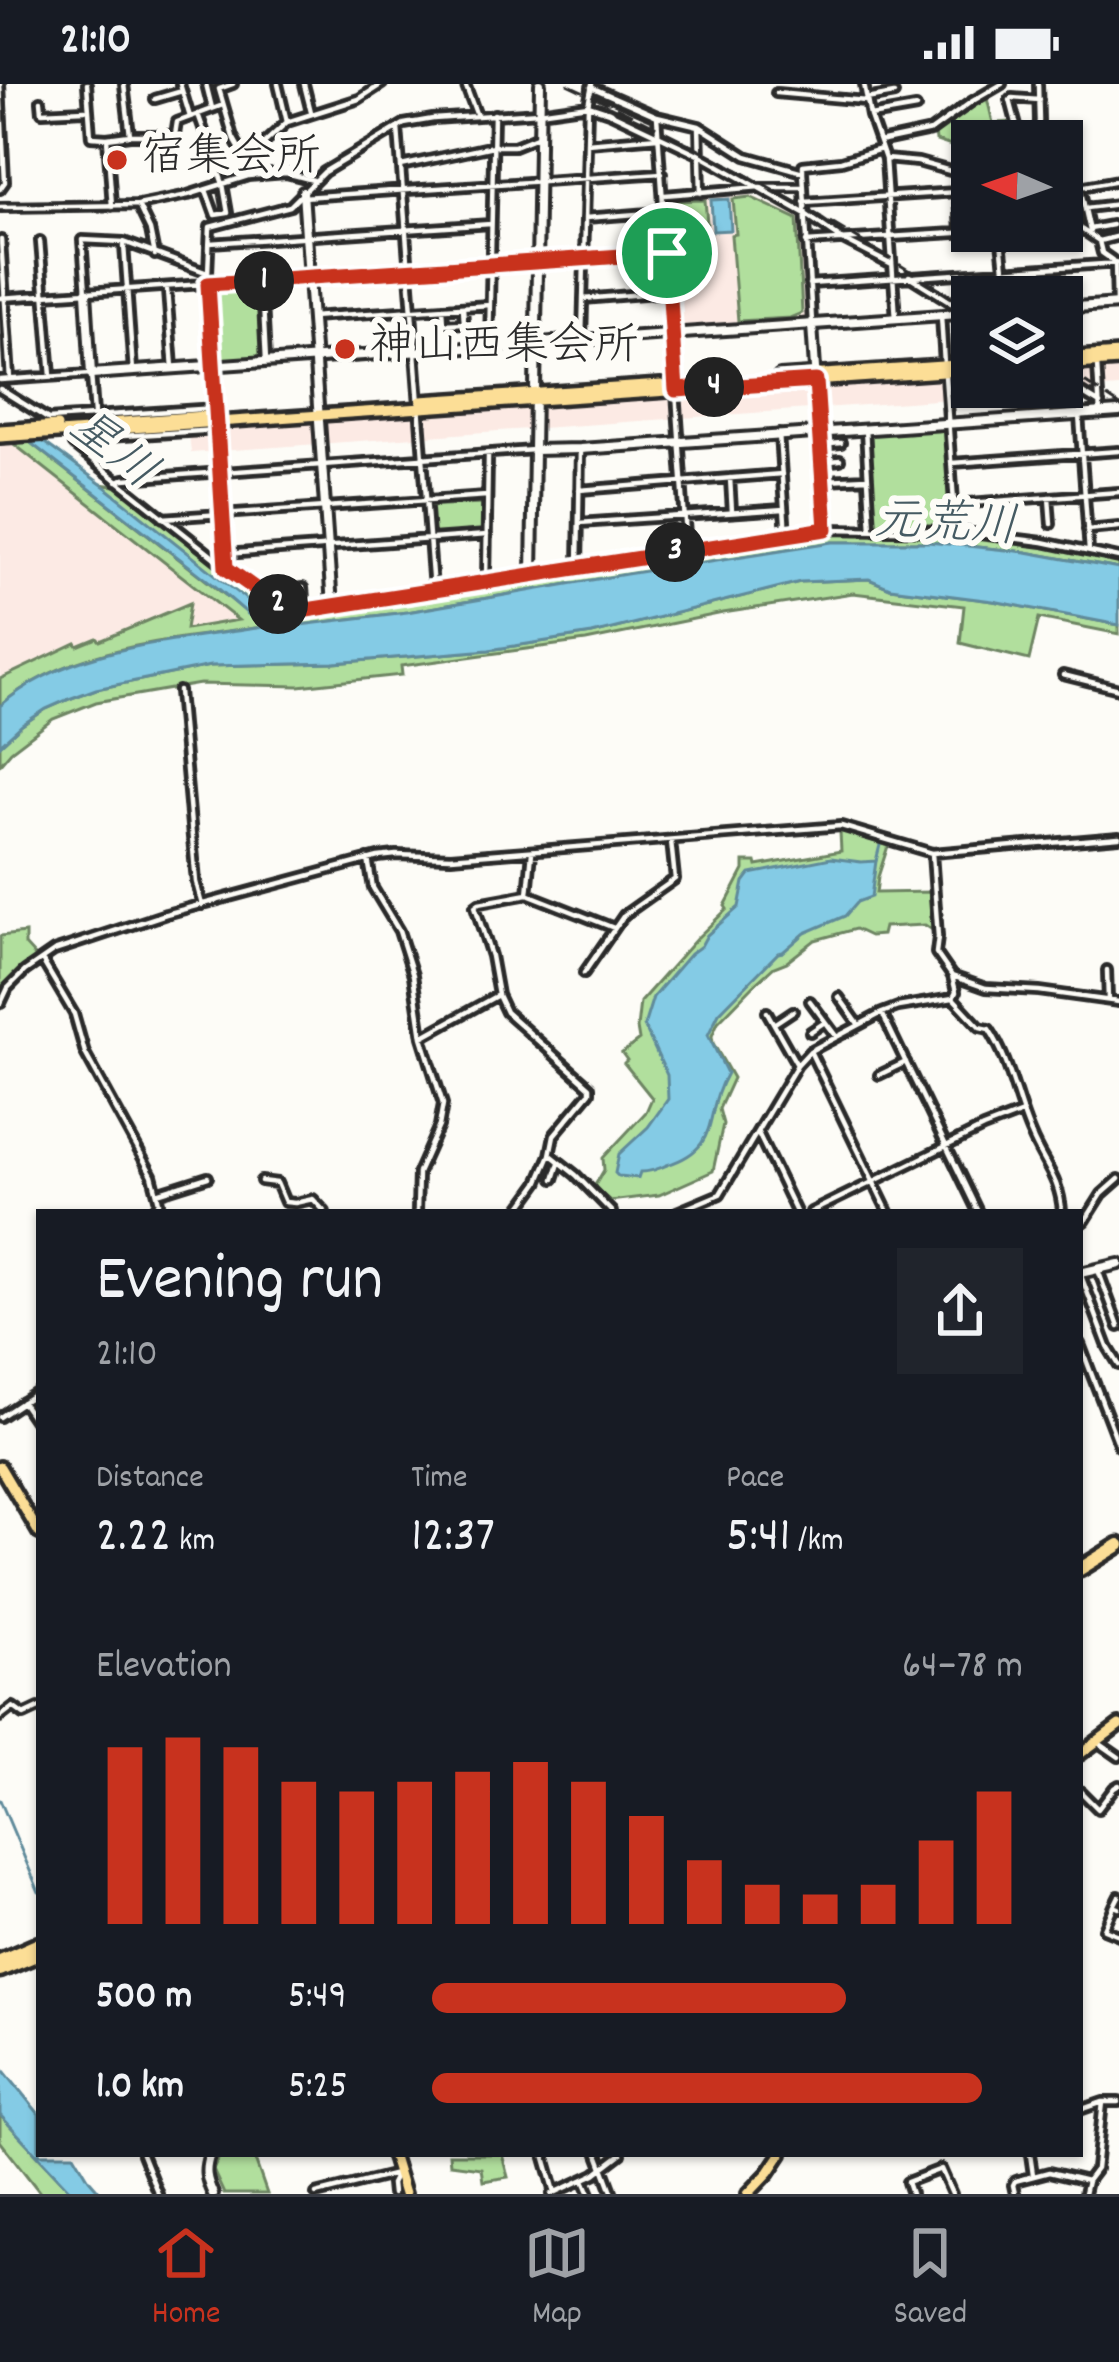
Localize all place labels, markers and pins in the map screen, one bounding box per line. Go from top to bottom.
place label: 宿集会所 [141,128,321,192]
marker: 宿集会所 [104,147,130,173]
pin [616,202,718,304]
pin: 1 [234,251,294,311]
place label: 神山西集会所 [369,317,639,381]
marker: 神山西集会所 [332,336,358,362]
pin: 4 [684,357,744,417]
pin: 3 [645,522,705,582]
pin: 2 [248,574,308,634]

